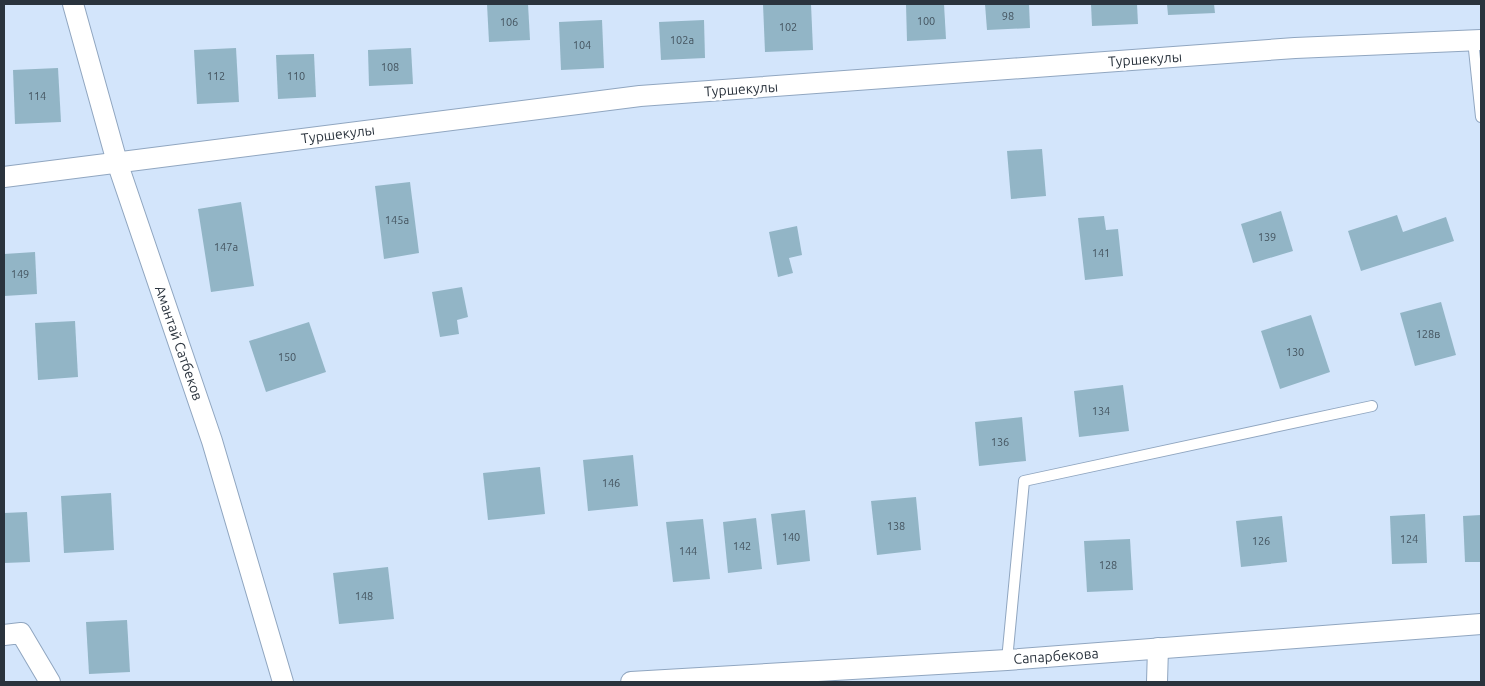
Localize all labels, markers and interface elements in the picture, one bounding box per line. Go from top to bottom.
house number: 98 [1002,10,1014,22]
house number: 100 [917,15,935,27]
house number: 106 [500,16,518,28]
house number: 102 [779,21,797,33]
house number: 102а [670,34,694,46]
house number: 104 [573,39,591,51]
street label: Туршекулы [1108,48,1182,70]
house number: 108 [381,61,399,73]
house number: 112 [207,70,225,82]
house number: 110 [287,70,305,82]
street label: Туршекулы [704,78,778,100]
house number: 114 [28,90,46,102]
street label: Туршекулы [300,122,376,146]
house number: 145а [385,214,409,226]
house number: 139 [1258,231,1276,243]
house number: 147а [214,241,238,253]
house number: 141 [1092,247,1110,259]
house number: 149 [11,268,29,280]
street label: Амантай Сатбеков [152,284,206,402]
house number: 128в [1416,328,1440,340]
house number: 130 [1286,346,1304,358]
house number: 150 [278,351,296,363]
house number: 134 [1092,405,1110,417]
house number: 136 [991,436,1009,448]
house number: 146 [602,477,620,489]
house number: 138 [887,520,905,532]
house number: 140 [782,531,800,543]
house number: 124 [1400,533,1418,545]
house number: 126 [1252,535,1270,547]
house number: 142 [733,540,751,552]
house number: 144 [679,545,697,557]
house number: 128 [1099,559,1117,571]
house number: 148 [355,590,373,602]
street label: Сапарбекова [1013,645,1099,667]

